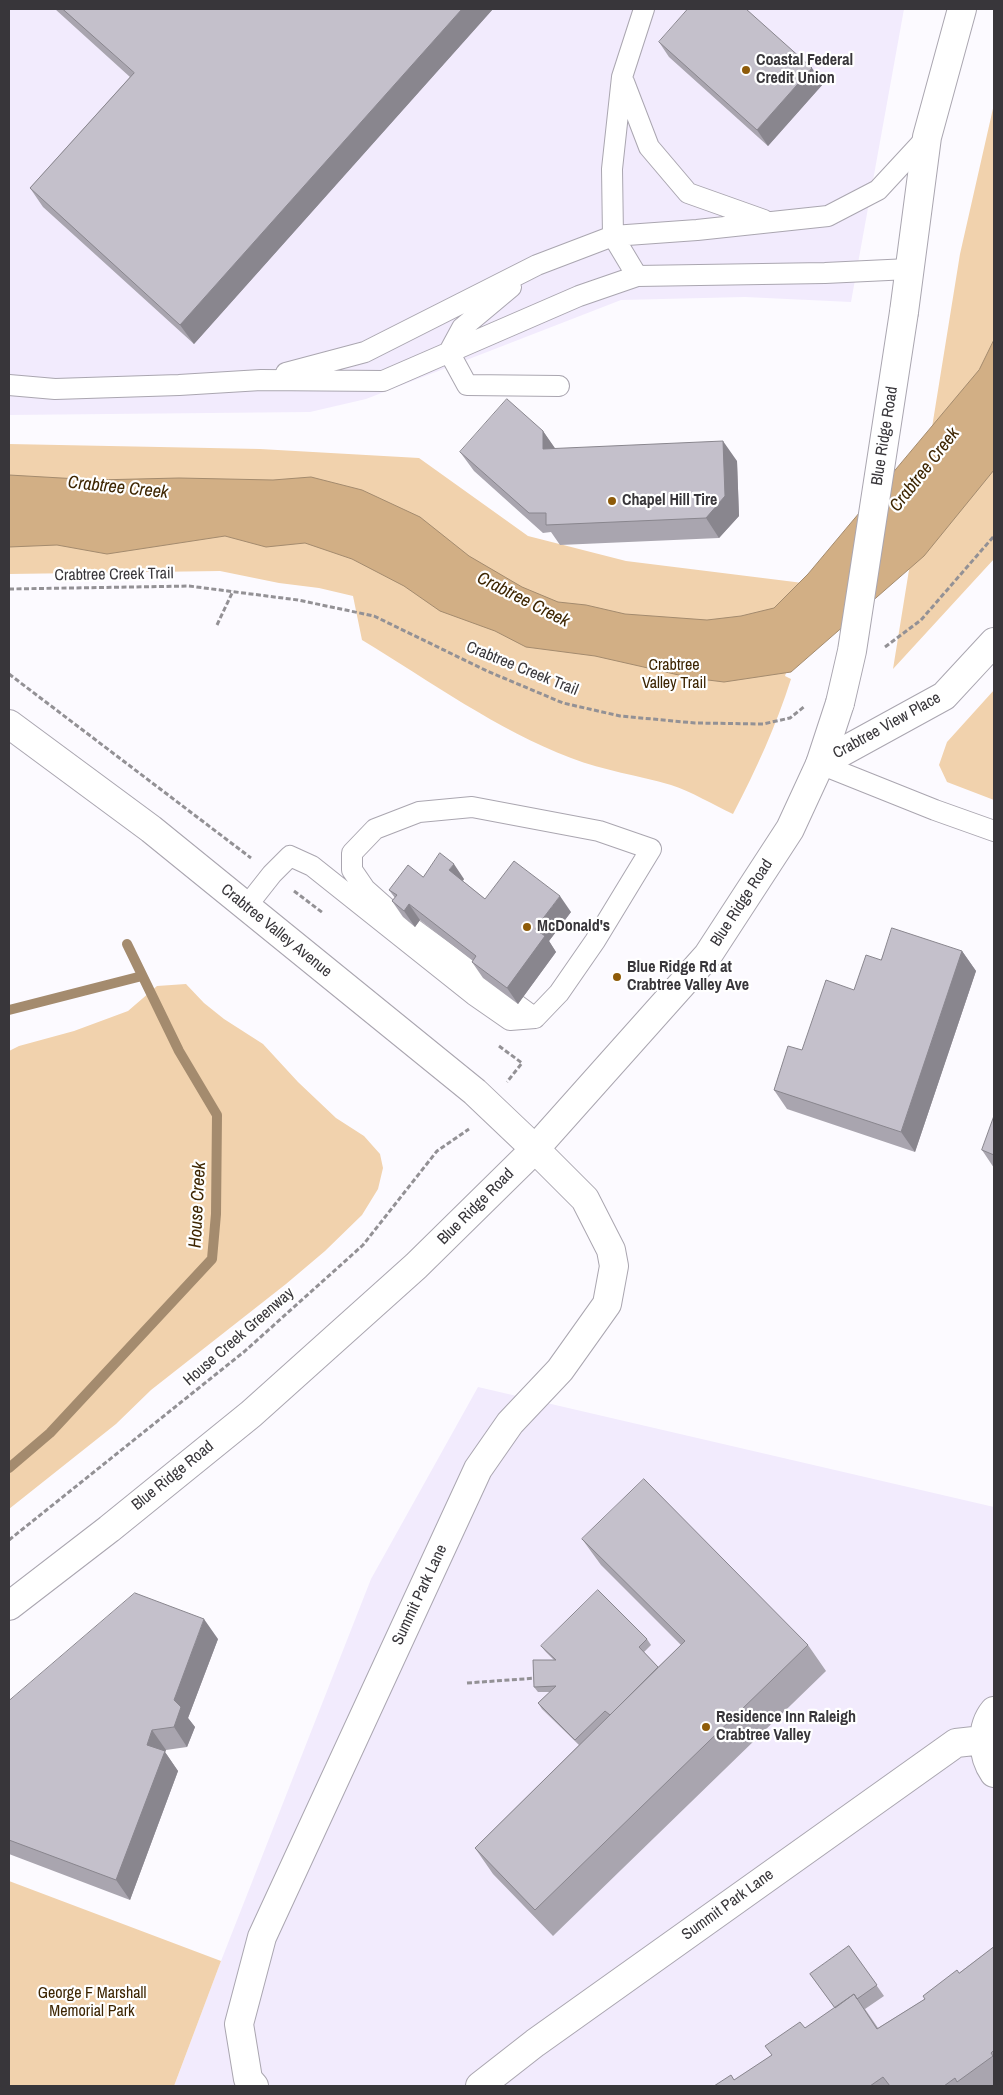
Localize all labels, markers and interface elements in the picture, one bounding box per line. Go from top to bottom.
place label: Coastal Federal Credit Union [756,51,853,89]
marker: Coastal Federal Credit Union [740,64,752,76]
street label: Blue Ridge Road [868,385,902,487]
water label: Crabtree Creek [885,424,965,516]
water label: Crabtree Creek [67,472,169,504]
place label: Chapel Hill Tire [622,491,717,511]
marker: Chapel Hill Tire [606,495,618,507]
street label: Crabtree Creek Trail [54,564,174,586]
water label: Crabtree Creek [473,567,573,633]
street label: Crabtree Creek Trail [463,638,581,700]
park label: Crabtree Valley Trail [642,656,706,694]
street label: Crabtree View Place [830,688,944,764]
street label: Blue Ridge Road [707,856,777,950]
street label: Crabtree Valley Avenue [217,880,335,982]
place label: McDonald's [537,917,610,937]
marker: McDonald's [521,921,533,933]
place label: Blue Ridge Rd at Crabtree Valley Ave [627,958,749,996]
marker: Blue Ridge Rd at Crabtree Valley Ave [611,971,623,983]
water label: House Creek [185,1161,211,1249]
street label: Blue Ridge Road [434,1165,518,1249]
street label: House Creek Greenway [180,1284,298,1390]
street label: Blue Ridge Road [128,1437,218,1515]
street label: Summit Park Lane [388,1542,452,1648]
place label: Residence Inn Raleigh Crabtree Valley [716,1708,856,1746]
marker: Residence Inn Raleigh Crabtree Valley [700,1721,712,1733]
street label: Summit Park Lane [678,1865,778,1945]
park label: George F Marshall Memorial Park [38,1984,146,2022]

